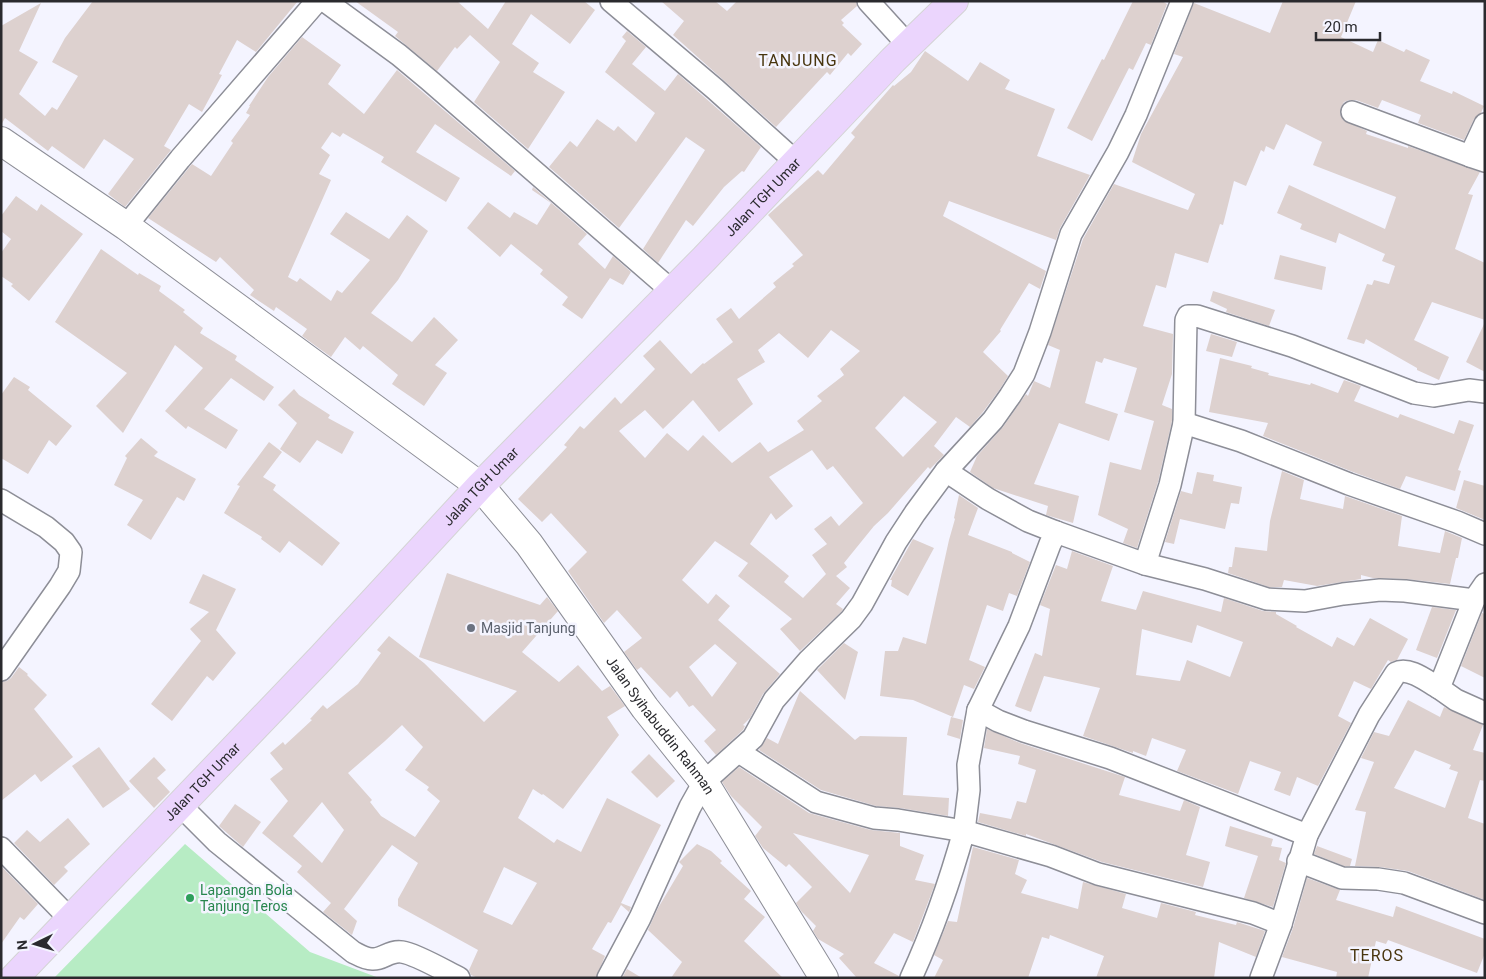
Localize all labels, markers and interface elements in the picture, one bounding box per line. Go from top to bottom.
scale bar [1316,10,1380,42]
text: 20 m [1324,18,1358,36]
district label: TANJUNG [758,51,838,70]
street label: Jalan TGH Umar [722,154,804,240]
street label: Jalan TGH Umar [440,444,522,529]
place label: Masjid Tanjung [481,620,576,636]
marker: Masjid Tanjung [465,622,477,634]
street label: Jalan Syihabuddin Rahman [603,653,718,797]
street label: Jalan TGH Umar [161,739,244,824]
place label: Lapangan Bola Tanjung Teros [200,882,293,914]
marker: Lapangan Bola Tanjung Teros [184,892,196,904]
north arrow [10,919,60,969]
text: N [14,940,30,951]
district label: TEROS [1350,946,1404,965]

